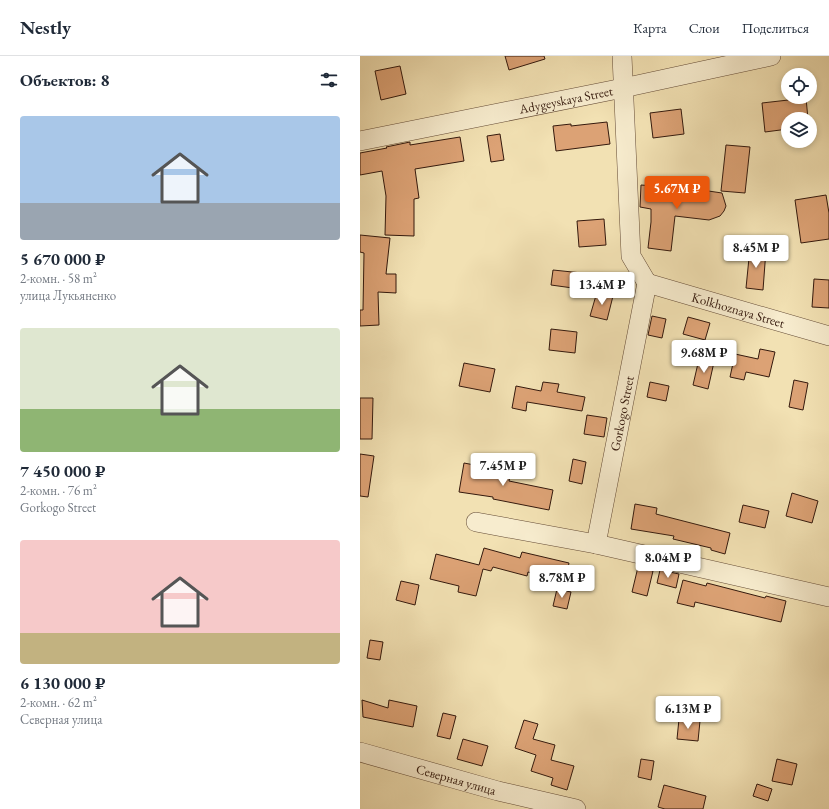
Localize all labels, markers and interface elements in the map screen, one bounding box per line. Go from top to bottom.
text: Nestly [20,15,71,40]
text: Карта [633,19,667,37]
text: Слои [689,19,720,37]
text: Поделиться [742,19,809,37]
map controls [781,68,817,148]
button: locate [781,68,817,104]
text: Объектов: 8 [20,69,110,91]
icon: filters [318,69,340,91]
street label: Adygeyskaya Street [517,82,614,118]
button: layers [781,112,817,148]
icon: home [144,142,216,214]
pin: 5.67M ₽ [640,176,714,210]
text: 5.67M ₽ [654,180,700,197]
pin: 8.45M ₽ [719,235,793,269]
text: 8.45M ₽ [733,239,779,256]
text: 5 670 000 ₽ [20,248,106,270]
text: 2-комн. · 58 m² [20,270,97,287]
pin: 13.4M ₽ [565,272,639,306]
text: 13.4M ₽ [579,276,625,293]
text: улица Лукьяненко [20,287,116,304]
street label: Kolkhoznaya Street [690,288,787,332]
pin: 9.68M ₽ [667,340,741,374]
text: 9.68M ₽ [681,344,727,361]
icon: home [144,354,216,426]
street label: Gorkogo Street [606,375,638,453]
pin: 7.45M ₽ [466,453,540,487]
text: 7.45M ₽ [480,457,526,474]
text: 7 450 000 ₽ [20,460,106,482]
text: 2-комн. · 76 m² [20,482,97,499]
text: Gorkogo Street [20,499,96,516]
pin: 8.04M ₽ [631,545,705,579]
text: 8.04M ₽ [645,549,691,566]
pin: 8.78M ₽ [525,565,599,599]
icon: home [144,566,216,638]
text: 8.78M ₽ [539,569,585,586]
text: 6 130 000 ₽ [20,672,106,694]
text: 2-комн. · 62 m² [20,694,97,711]
pin: 6.13M ₽ [651,696,725,730]
text: 6.13M ₽ [665,700,711,717]
text: Северная улица [20,711,102,728]
street label: Северная улица [414,760,499,799]

